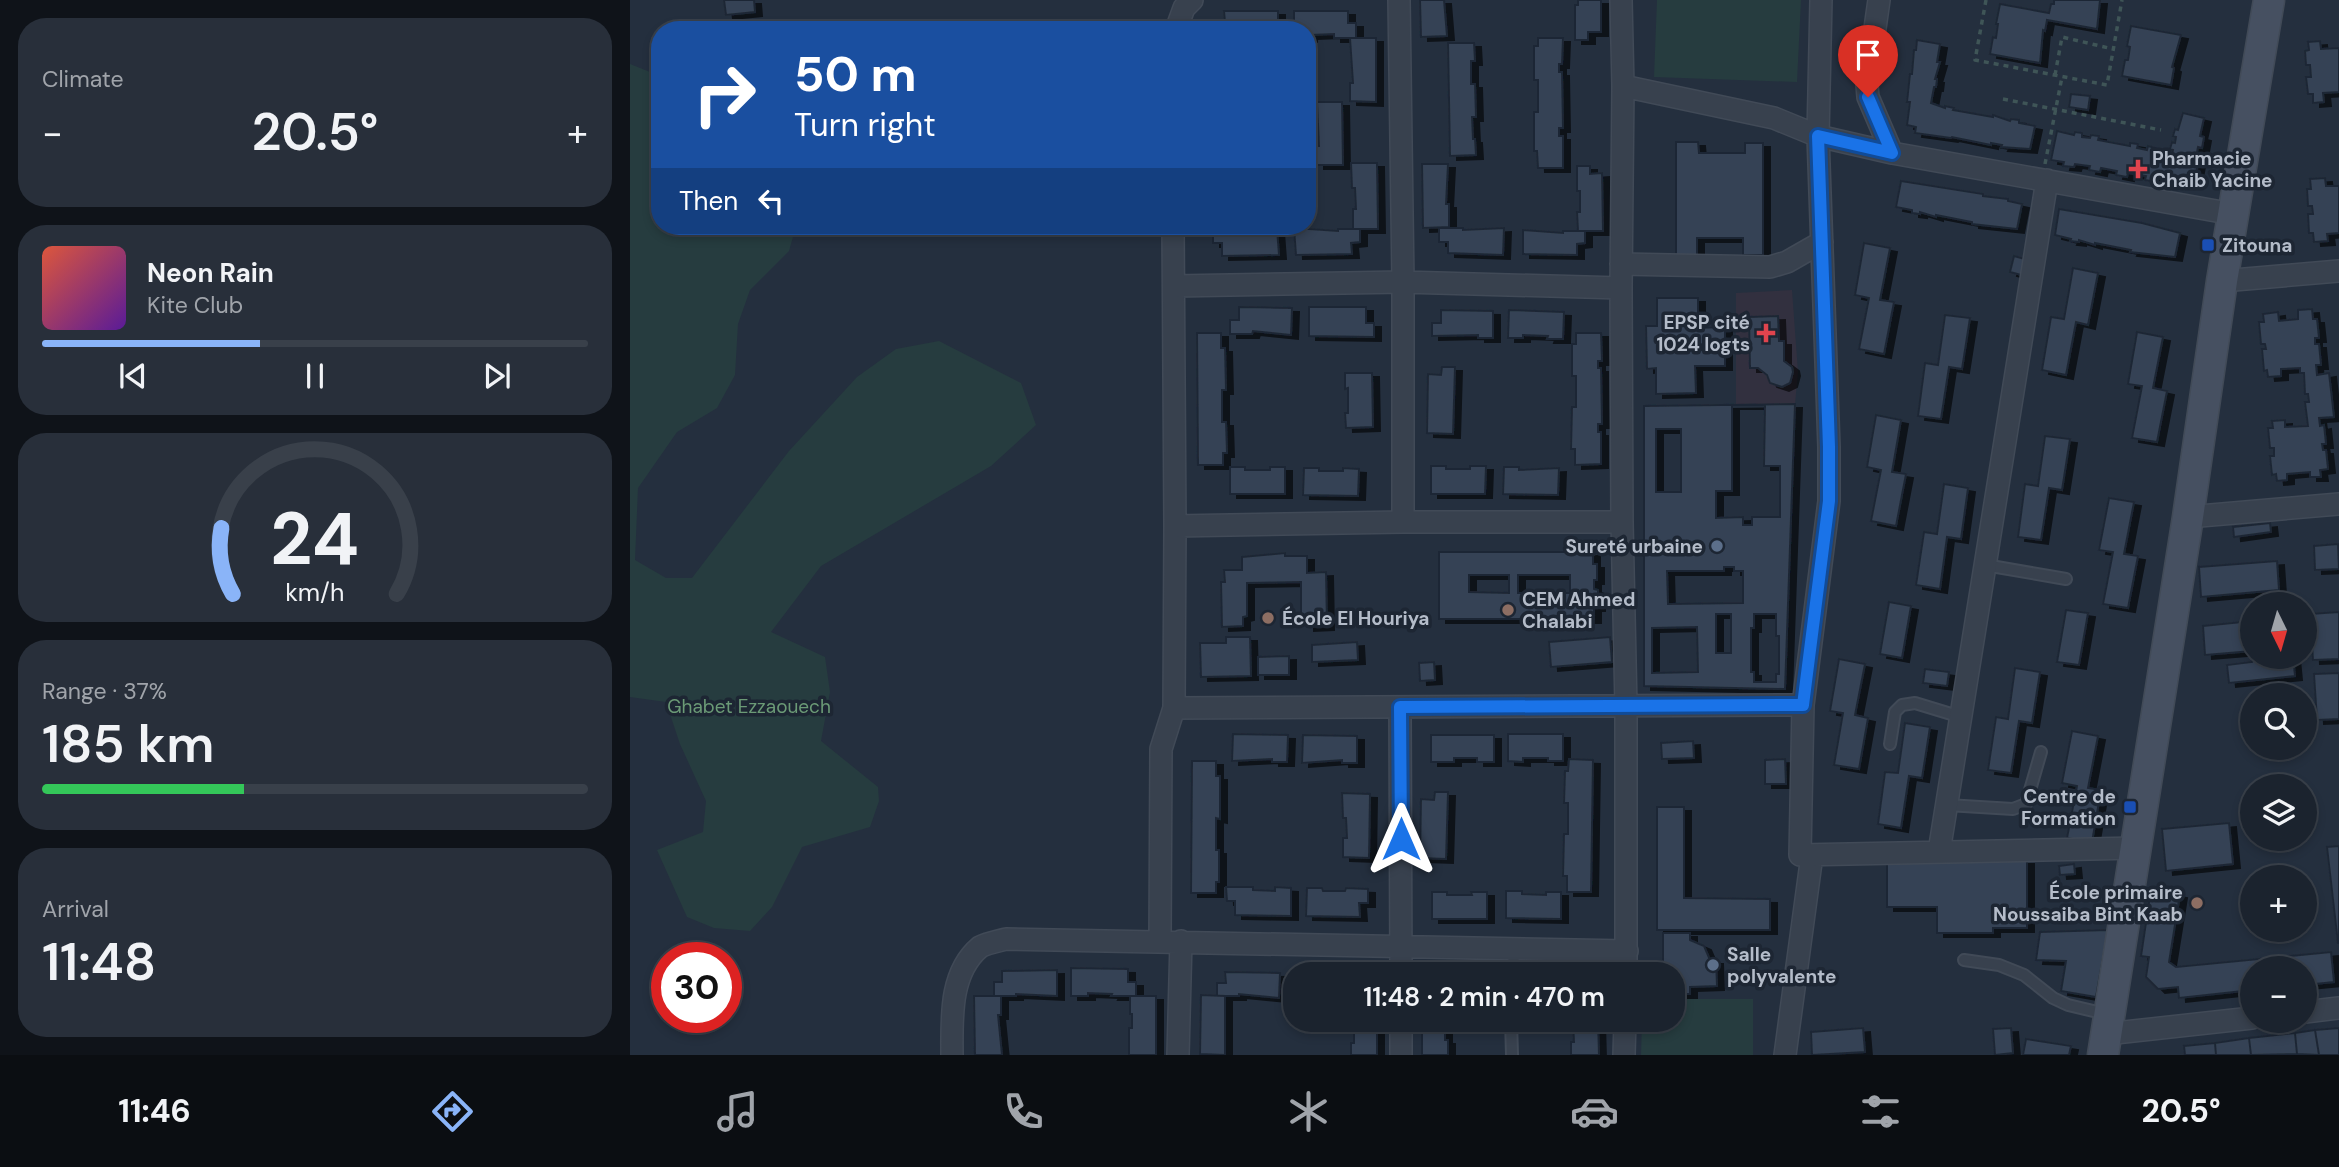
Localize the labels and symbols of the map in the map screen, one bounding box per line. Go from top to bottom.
pin [1838,25,1898,97]
place label: Pharmacie Chaib Yacine [2152,146,2273,193]
marker: Pharmacie Chaib Yacine [2130,161,2146,177]
place label: Zitouna [2222,233,2292,258]
marker: Zitouna [2200,237,2216,253]
place label: EPSP cité 1024 logts [1656,310,1750,357]
marker: EPSP cité 1024 logts [1756,323,1776,343]
place label: Sureté urbaine [1566,534,1703,559]
marker: Sureté urbaine [1709,538,1725,554]
place label: CEM Ahmed Chalabi [1522,587,1635,634]
north arrow [2240,592,2317,668]
marker: CEM Ahmed Chalabi [1500,602,1516,618]
place label: École El Houriya [1282,606,1429,631]
marker: École El Houriya [1260,610,1276,626]
park label: Ghabet Ezzaouech [667,694,831,719]
place label: Centre de Formation [2021,784,2116,831]
marker: Centre de Formation [2122,799,2138,815]
position arrow [1364,802,1438,876]
place label: École primaire Noussaiba Bint Kaab [1993,880,2183,927]
marker: École primaire Noussaiba Bint Kaab [2189,895,2205,911]
speed limit sign: 30 [651,942,742,1033]
place label: Salle polyvalente [1727,942,1837,989]
marker: Salle polyvalente [1705,957,1721,973]

